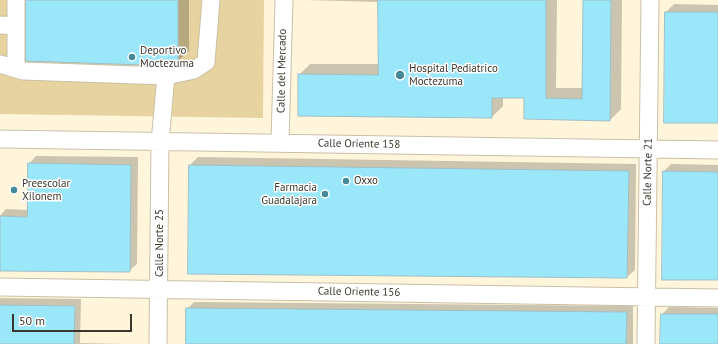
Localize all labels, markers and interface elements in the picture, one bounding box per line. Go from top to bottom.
street label: Calle del Mercado [275,29,289,113]
place label: Deportivo Moctezuma [140,44,194,70]
marker: Deportivo Moctezuma [127,52,137,62]
place label: Hospital Pediatrico Moctezuma [409,62,498,88]
marker: Hospital Pediatrico Moctezuma [394,69,406,81]
street label: Calle Oriente 158 [318,137,400,151]
street label: Calle Norte 21 [641,138,655,206]
place label: Oxxo [354,174,378,188]
marker: Oxxo [341,176,351,186]
place label: Preescolar Xilonem [22,177,70,203]
place label: Farmacia Guadalajara [261,181,317,207]
marker: Preescolar Xilonem [9,185,19,195]
marker: Farmacia Guadalajara [320,189,330,199]
street label: Calle Norte 25 [153,209,167,277]
street label: Calle Oriente 156 [318,285,400,299]
scale bar [14,306,134,332]
text: 50 m [19,313,45,328]

